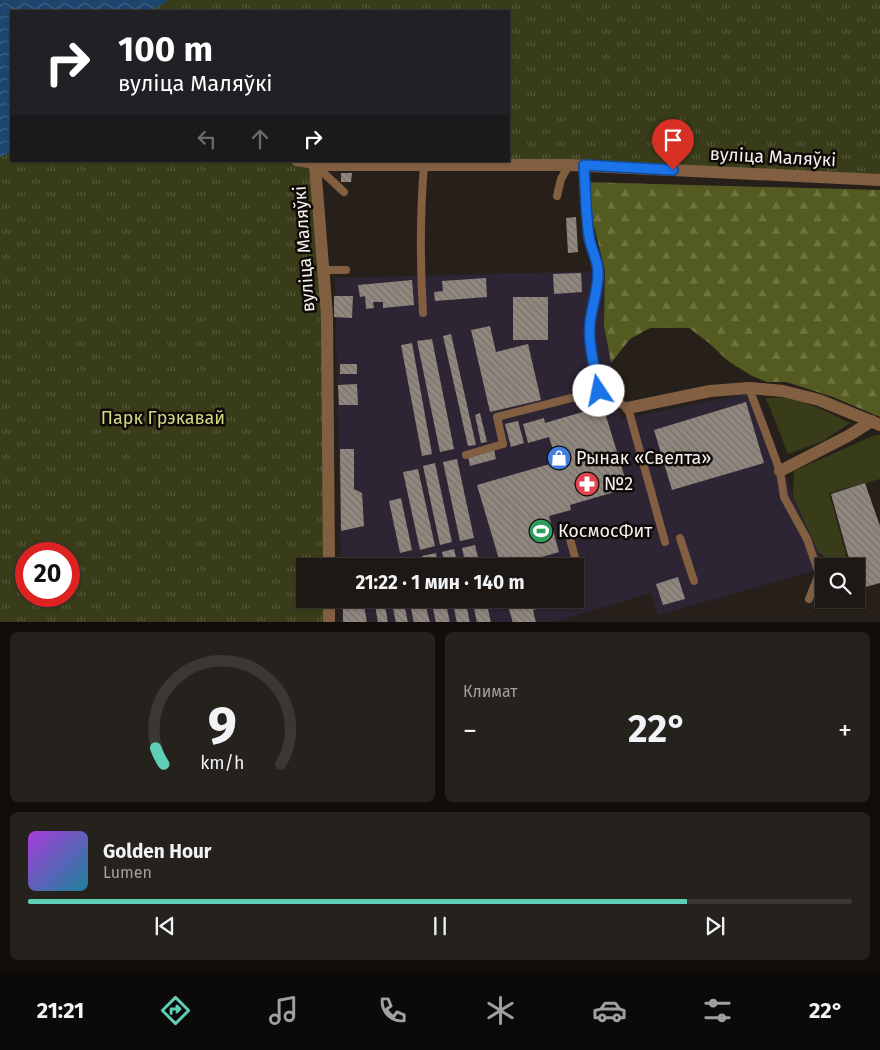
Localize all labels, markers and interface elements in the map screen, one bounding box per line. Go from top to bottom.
text: 100 m [118,28,213,70]
icon: right [35,30,100,95]
text: вуліца Маляўкі [118,70,273,97]
pin [652,119,694,170]
icon: left [193,125,221,153]
icon: ahead [246,125,274,153]
icon: right [299,125,327,153]
icon: arrive [659,126,687,154]
street label: вуліца Маляўкі [709,143,837,171]
street label: вуліца Маляўкі [289,185,319,313]
position arrow [572,364,624,416]
park label: Парк Грэкавай [101,407,225,429]
shop icon: Рынак «Свелта» [546,445,572,471]
place label: Рынак «Свелта» [576,447,712,469]
pharmacy icon: №2 [574,471,600,497]
place label: №2 [604,473,633,495]
sports icon: КосмосФит [528,518,554,544]
place label: КосмосФит [558,520,653,542]
speed limit sign: 20 [15,542,80,607]
map controls [815,558,865,608]
button: search [815,558,865,608]
text: 21:22 · 1 мин · 140 m [355,571,525,594]
text: Климат [463,682,518,701]
text: 9 [208,694,237,757]
text: 22° [628,706,687,752]
text: − [463,714,477,747]
text: + [838,714,852,747]
text: km/h [200,752,245,774]
text: Golden Hour [103,840,212,863]
text: Lumen [103,863,152,882]
icon: previous [151,912,179,940]
icon: pause [426,912,454,940]
icon: next [701,912,729,940]
icon: directions [158,993,193,1028]
icon: music [266,993,301,1028]
icon: phone [375,993,410,1028]
icon: climate [483,993,518,1028]
icon: car [592,993,627,1028]
icon: filters [700,993,735,1028]
text: 21:21 [37,997,84,1024]
text: 22° [809,997,843,1024]

